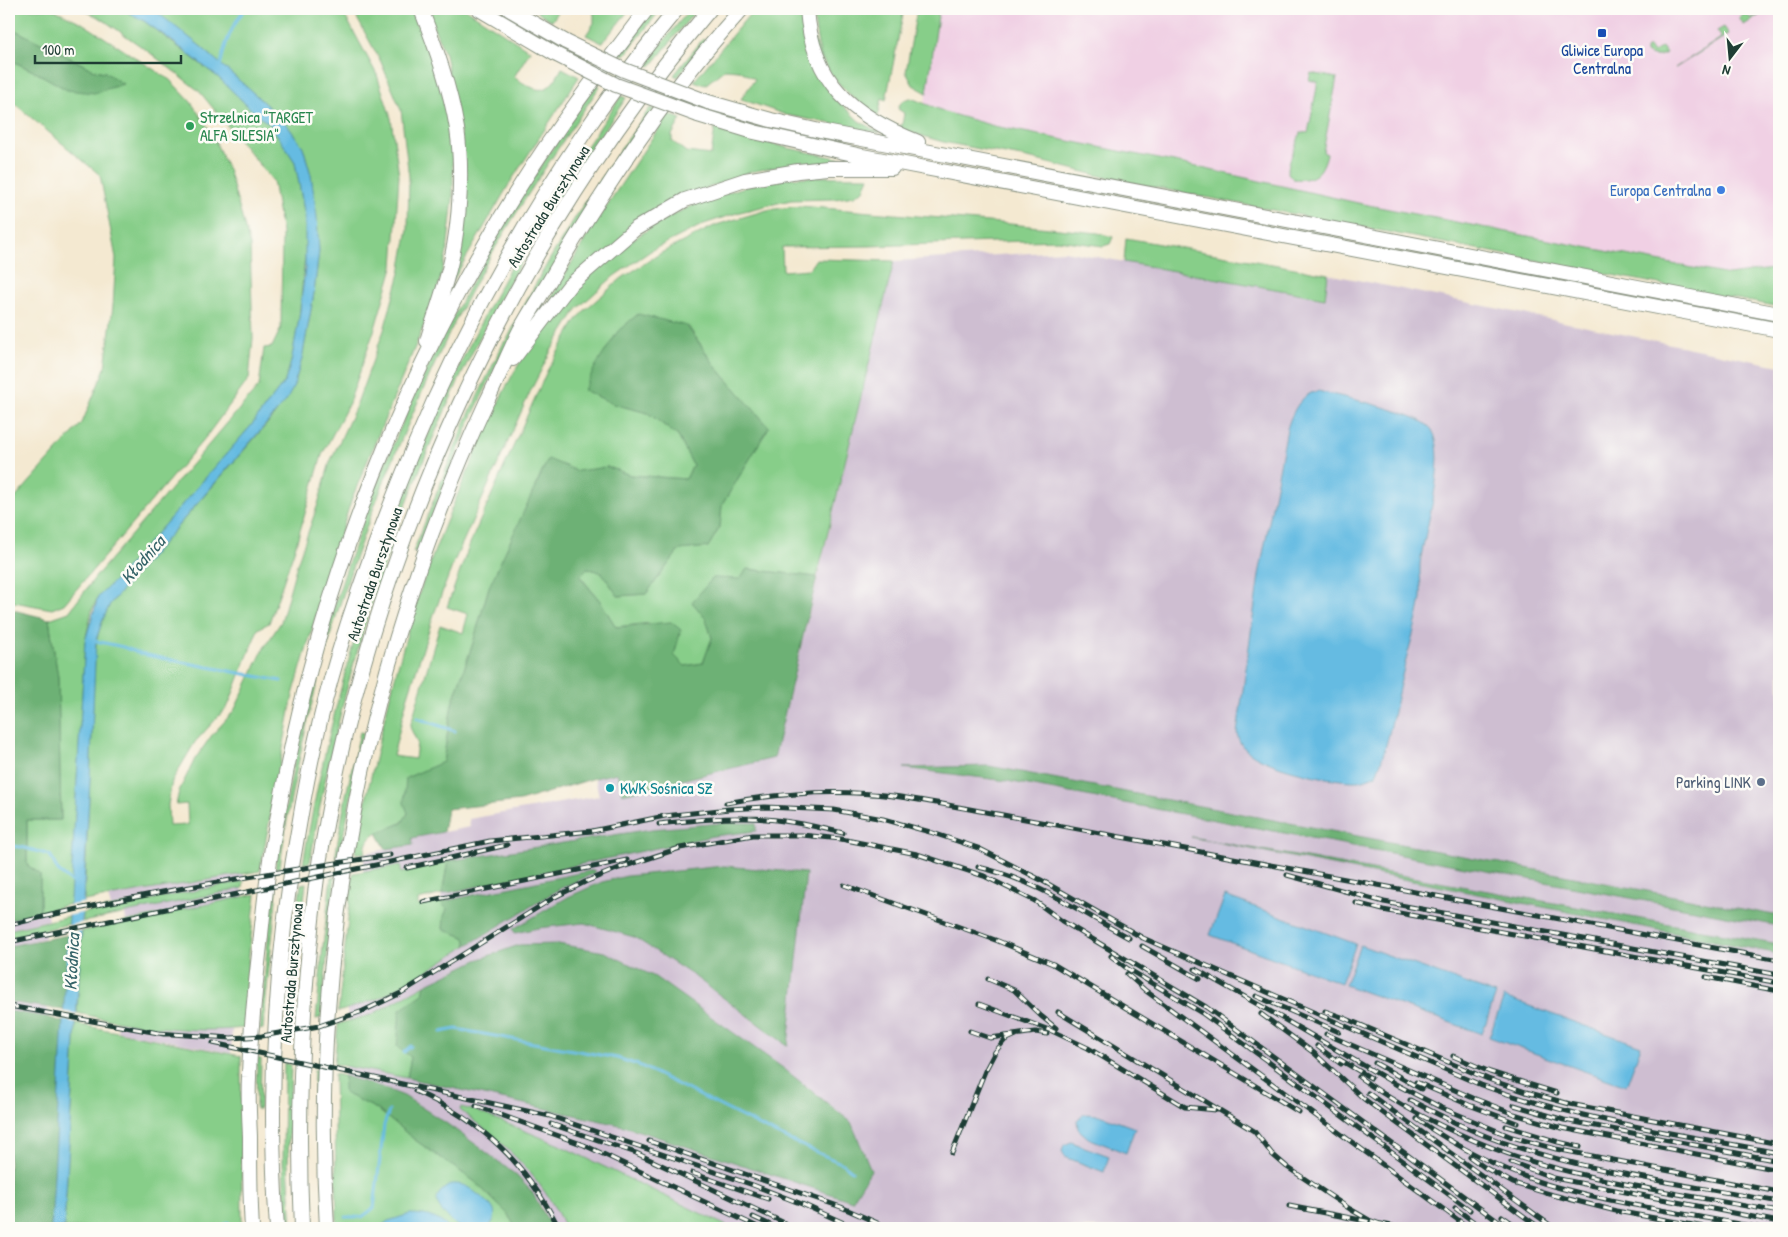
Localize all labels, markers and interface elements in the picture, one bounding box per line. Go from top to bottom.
marker: Gliwice Europa Centralna [1596,27,1608,39]
scale bar [35,32,181,64]
north arrow [1706,32,1756,82]
text: 100 m [42,39,75,60]
place label: Gliwice Europa Centralna [1561,39,1643,79]
text: N [1720,61,1732,81]
place label: Strzelnica "TARGET ALFA SILESIA" [200,106,314,146]
marker: Strzelnica "TARGET ALFA SILESIA" [184,120,196,132]
street label: Autostrada Bursztynowa [502,141,594,271]
place label: Europa Centralna [1610,179,1711,201]
marker: Europa Centralna [1715,184,1727,196]
street label: Autostrada Bursztynowa [341,504,407,644]
water label: Kłodnica [115,529,172,589]
place label: Parking LINK [1676,771,1752,793]
marker: Parking LINK [1755,776,1767,788]
place label: KWK Sośnica SZ [620,777,713,799]
marker: KWK Sośnica SZ [604,782,616,794]
street label: Autostrada Bursztynowa [274,902,308,1044]
water label: Kłodnica [58,931,86,991]

